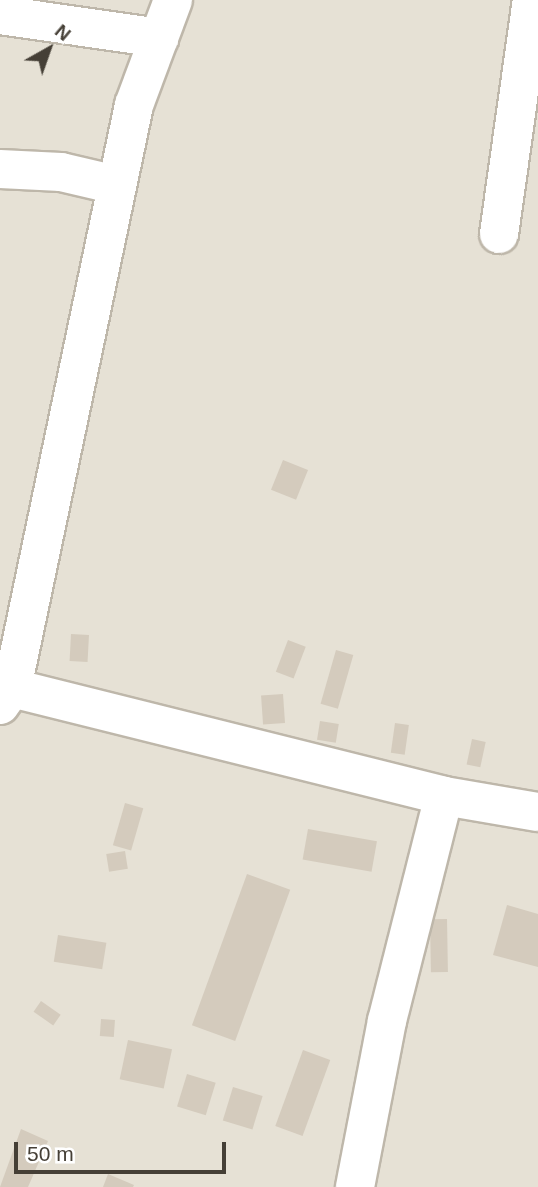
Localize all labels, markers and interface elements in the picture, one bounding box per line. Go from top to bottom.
north arrow [14,14,84,84]
text: N [51,20,75,45]
scale bar [18,1128,229,1172]
text: 50 m [27,1142,74,1165]

